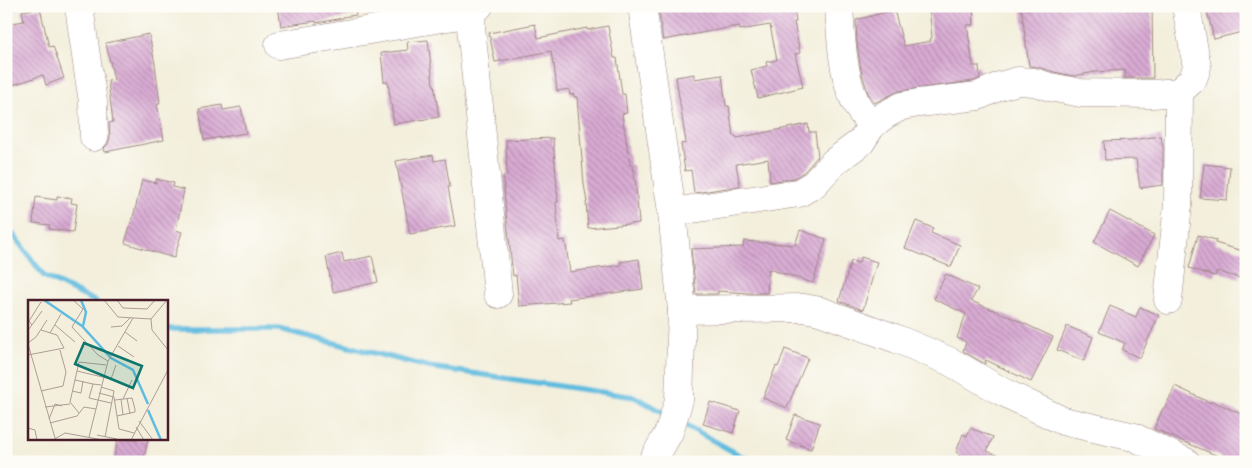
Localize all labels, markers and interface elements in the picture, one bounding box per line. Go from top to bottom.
inset map [28,300,168,440]

